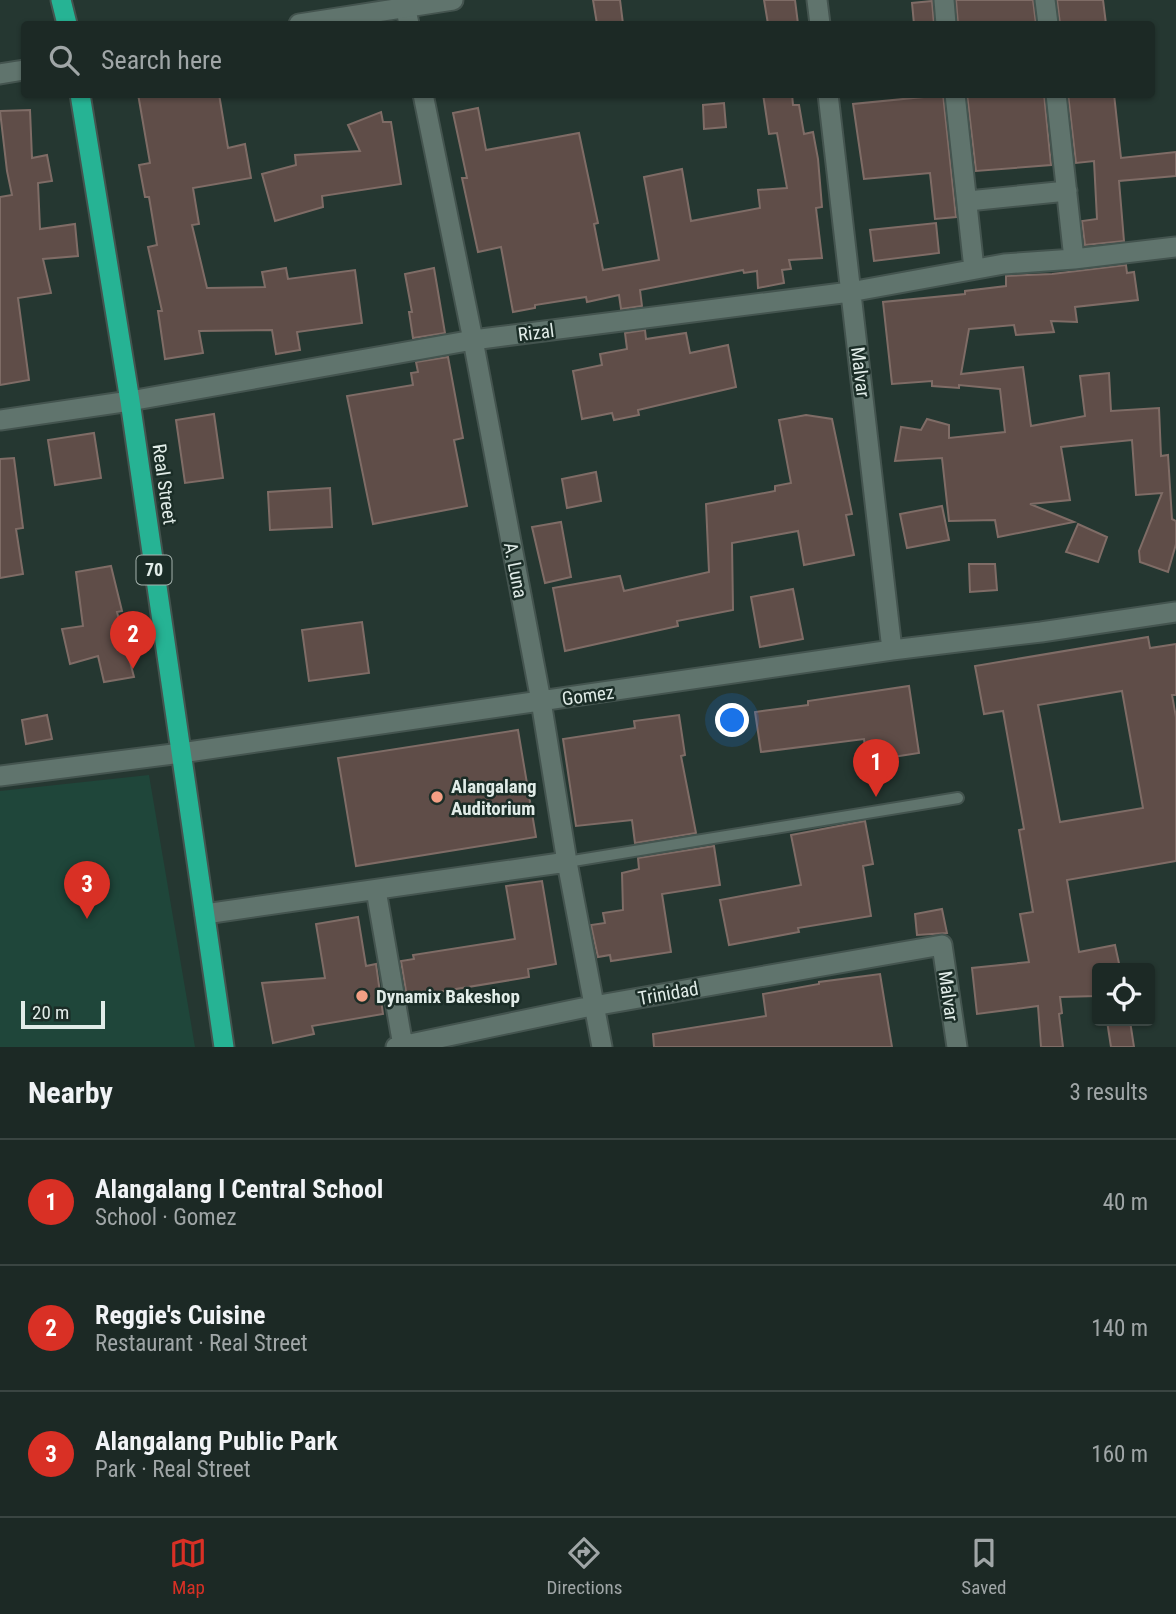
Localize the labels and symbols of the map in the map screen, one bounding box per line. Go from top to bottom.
street label: Rizal [517,319,555,346]
street label: Malvar [846,345,875,399]
street label: Real Street [147,442,182,526]
street label: A. Luna [499,540,532,600]
road number: 70 [136,556,172,584]
pin: 2 [110,611,156,669]
street label: Gomez [561,680,616,711]
your location [715,703,749,737]
pin: 1 [853,739,899,797]
place label: Alangalang Auditorium [451,775,537,820]
marker: Alangalang Auditorium [429,789,445,805]
pin: 3 [64,861,110,919]
street label: Malvar [934,969,963,1023]
street label: Trinidad [636,977,700,1010]
place label: Dynamix Bakeshop [376,985,520,1008]
marker: Dynamix Bakeshop [354,988,370,1004]
scale bar [21,998,105,1030]

